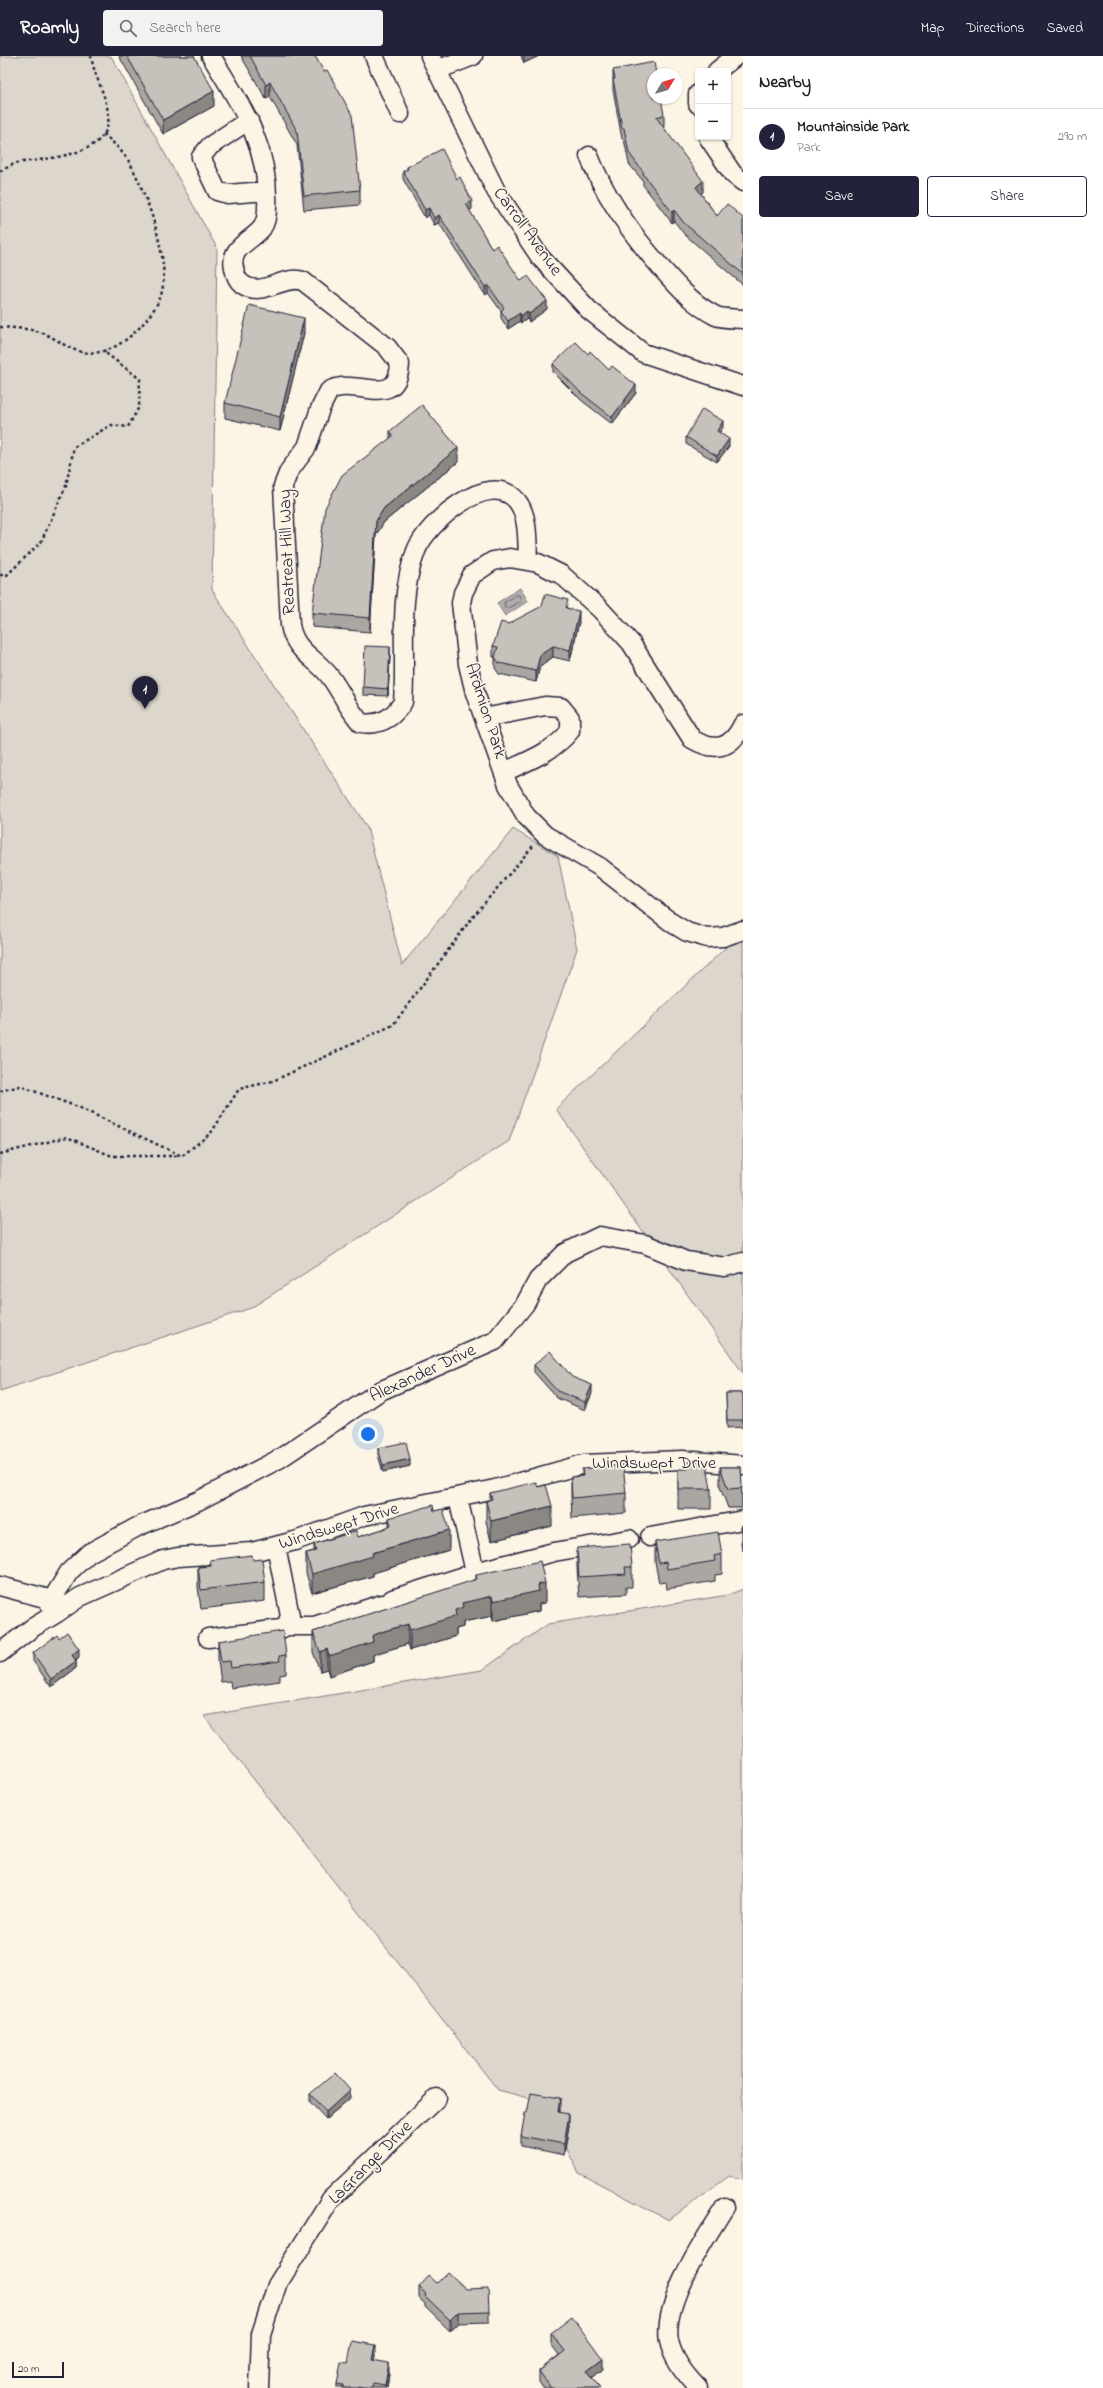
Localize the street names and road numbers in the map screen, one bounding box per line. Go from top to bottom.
street label: Carroll Avenue [486,182,569,282]
street label: Reatreat Hill Way [273,489,303,615]
street label: Ardmion Park [457,660,513,762]
street label: Alexander Drive [366,1338,481,1410]
street label: Windswept Drive [592,1451,717,1477]
street label: Windswept Drive [276,1496,403,1558]
street label: LaGrange Drive [323,2114,420,2212]

